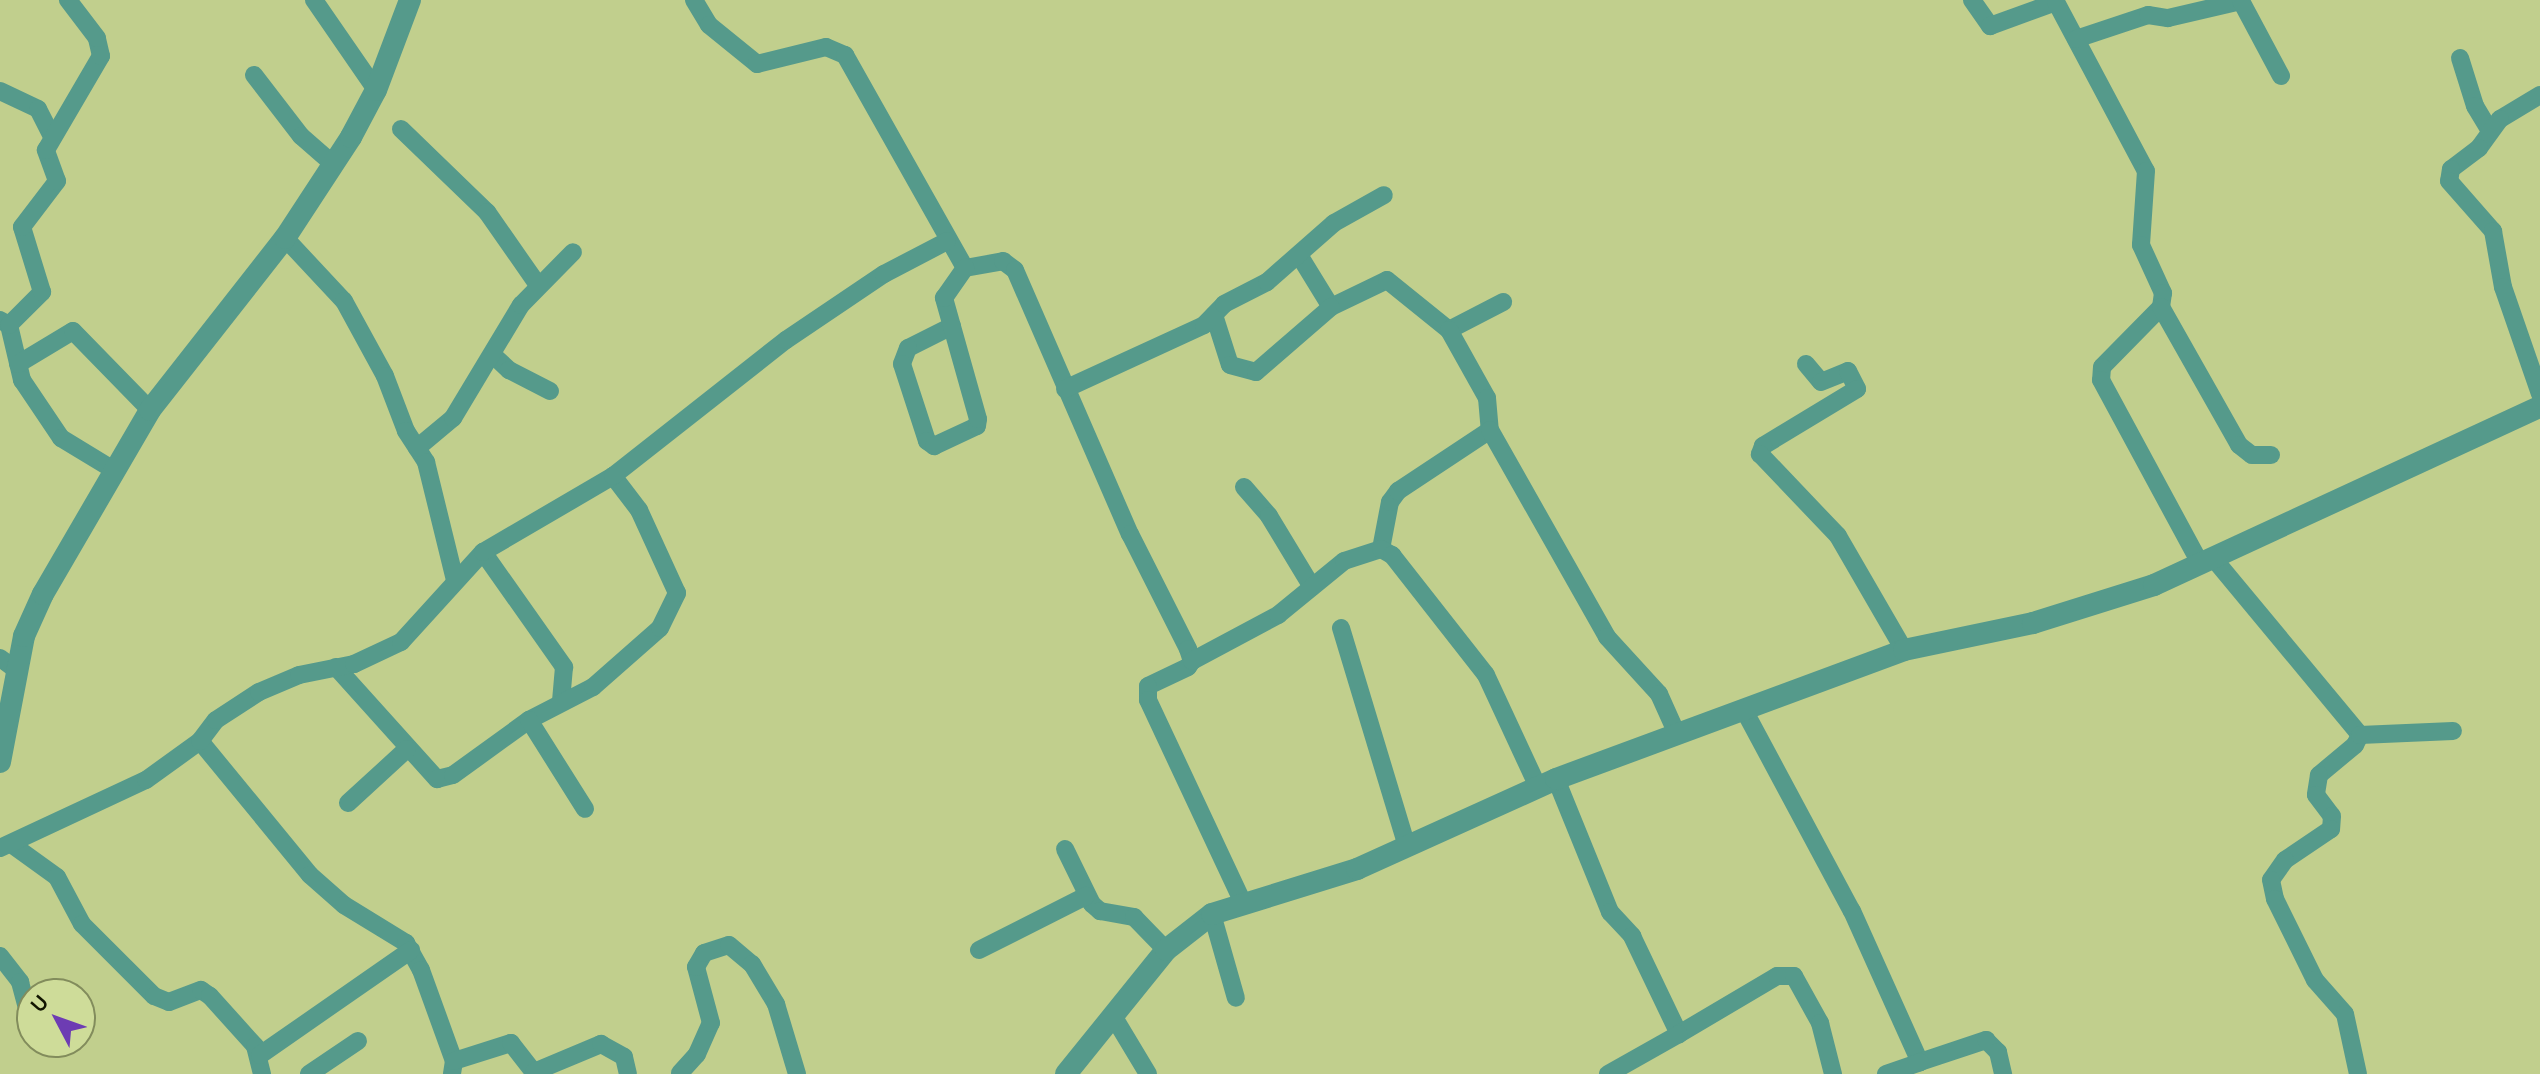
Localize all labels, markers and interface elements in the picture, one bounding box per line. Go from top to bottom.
north arrow [16,978,96,1058]
text: U [25,989,54,1018]

